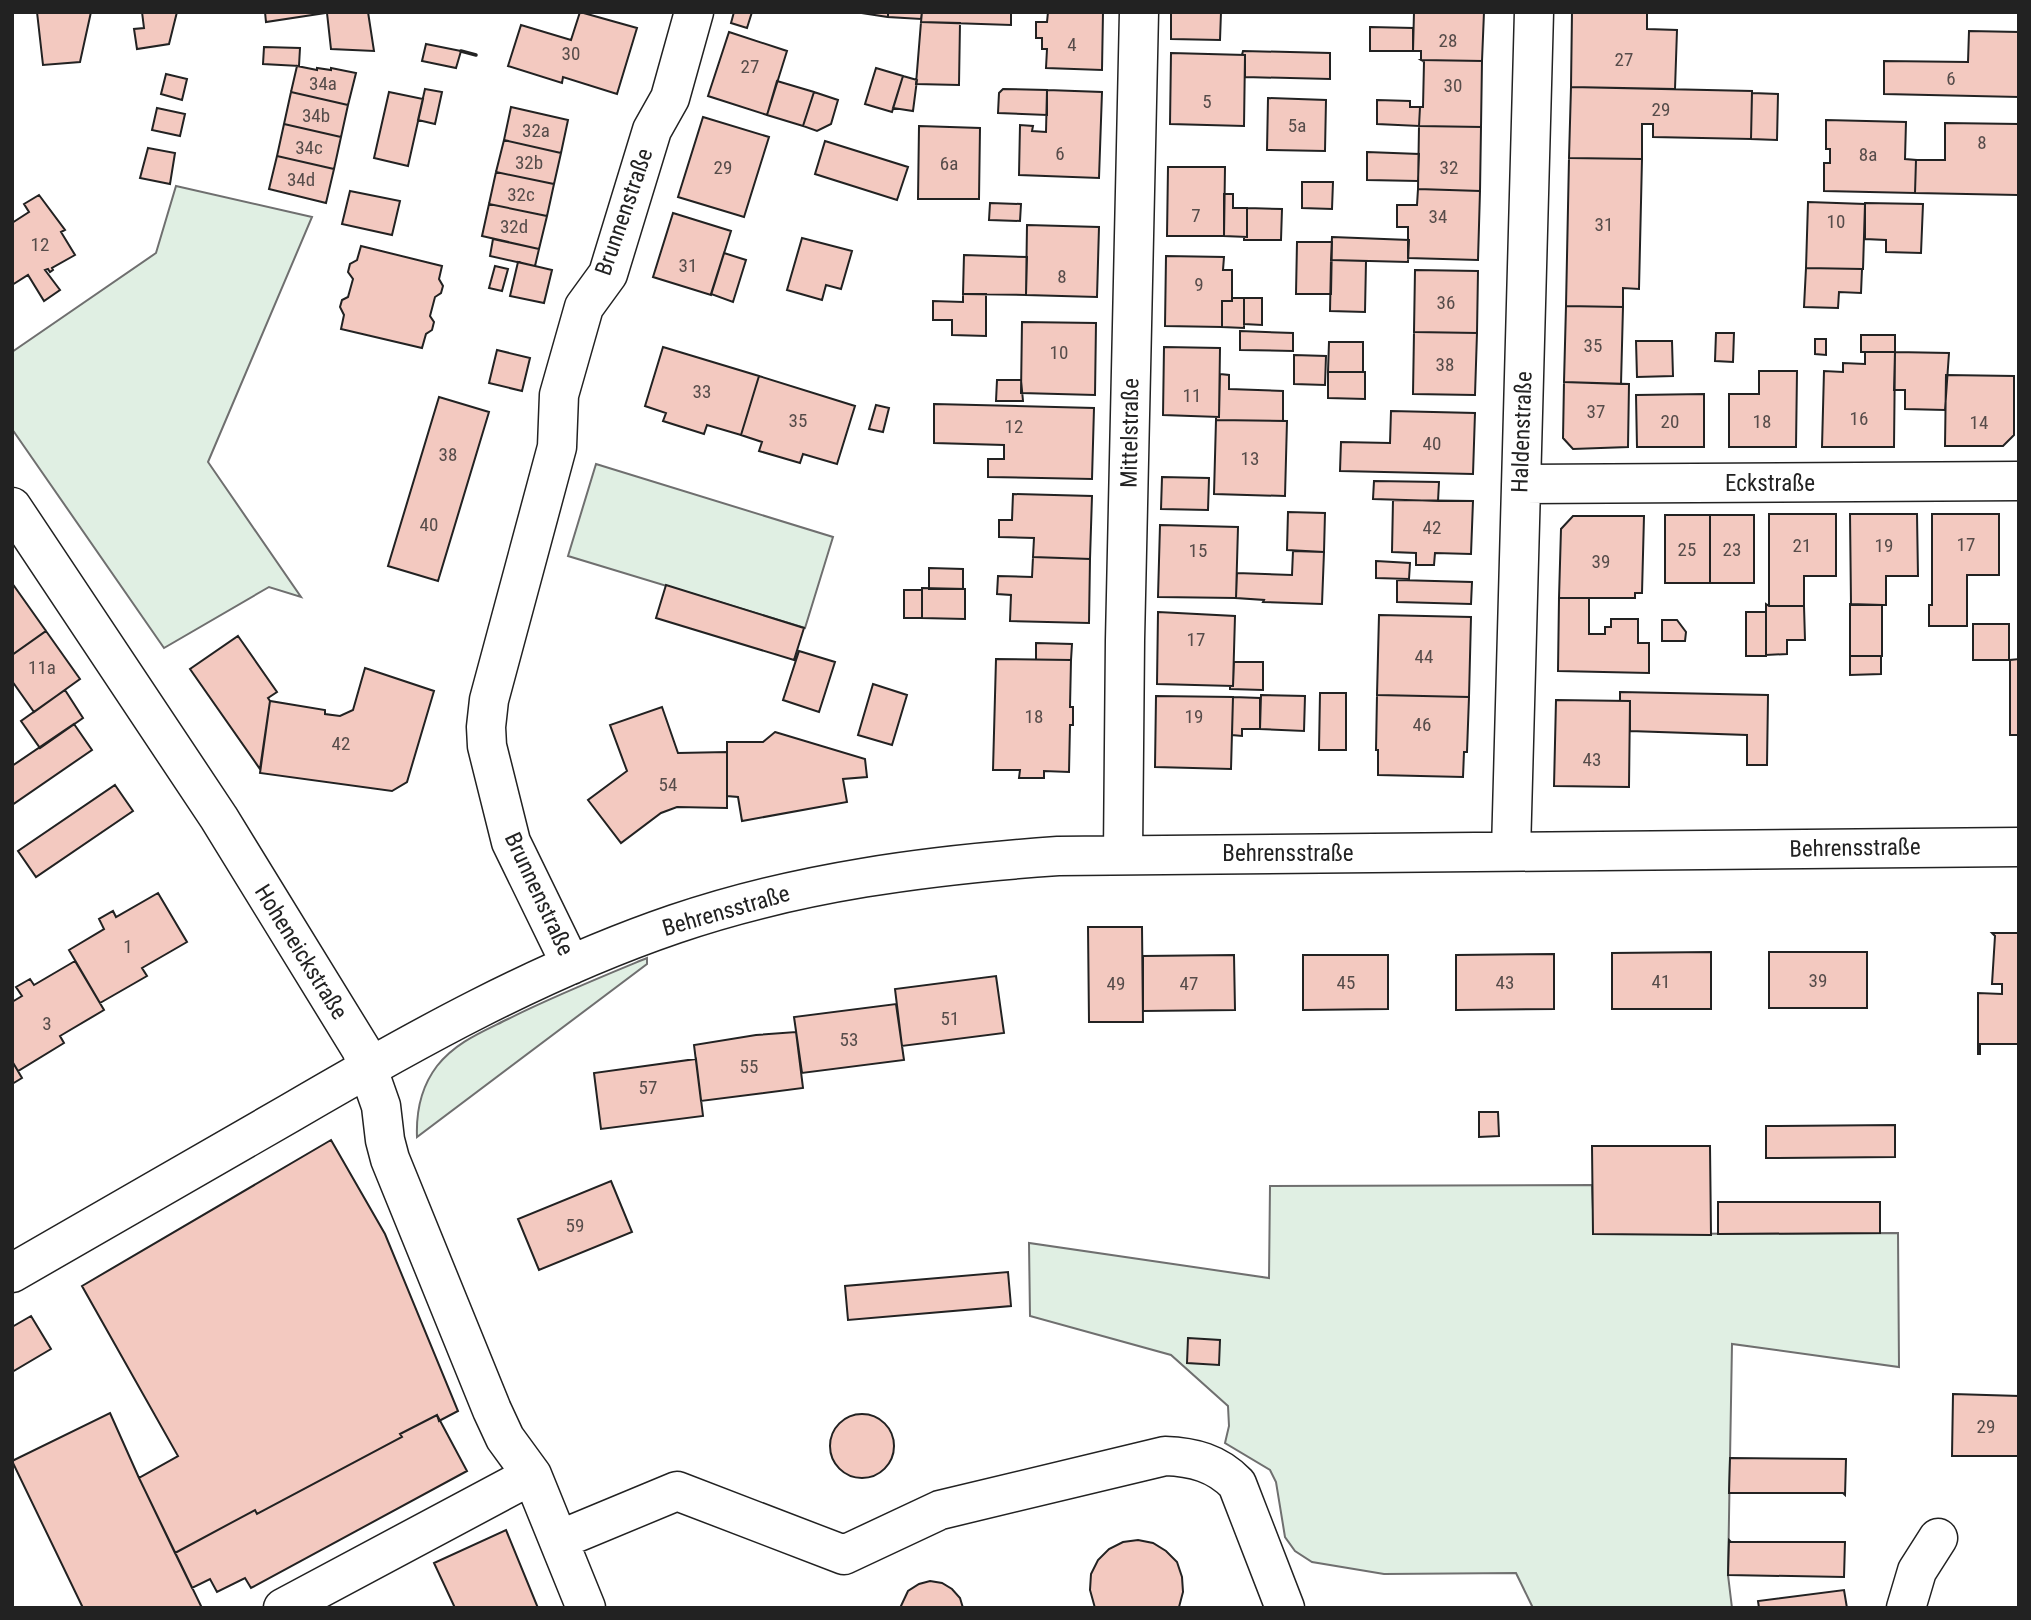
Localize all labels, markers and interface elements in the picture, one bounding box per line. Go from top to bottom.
house number: 28 [1439,29,1457,52]
house number: 4 [1067,33,1077,56]
house number: 30 [562,42,580,65]
house number: 27 [1615,48,1633,71]
house number: 27 [741,55,759,78]
house number: 6 [1946,67,1956,90]
house number: 34a [309,72,337,95]
house number: 30 [1444,74,1462,97]
house number: 5 [1202,90,1212,113]
house number: 29 [1652,98,1670,121]
house number: 34b [302,104,330,127]
house number: 5a [1288,114,1306,137]
house number: 32a [522,119,550,142]
house number: 8 [1977,131,1987,154]
house number: 34c [295,136,323,159]
house number: 6 [1055,142,1065,165]
house number: 8a [1859,143,1877,166]
street label: Brunnenstraße [590,145,658,279]
house number: 32b [515,151,543,174]
house number: 6a [940,152,958,175]
house number: 29 [714,156,732,179]
house number: 32 [1440,156,1458,179]
house number: 34d [287,168,315,191]
house number: 32c [507,183,535,206]
house number: 7 [1191,204,1201,227]
house number: 34 [1429,205,1447,228]
house number: 10 [1827,210,1845,233]
house number: 31 [1595,213,1613,236]
house number: 32d [500,215,528,238]
house number: 12 [31,233,49,256]
house number: 31 [679,254,697,277]
house number: 8 [1057,265,1067,288]
house number: 9 [1194,273,1204,296]
house number: 36 [1437,291,1455,314]
house number: 35 [1584,334,1602,357]
house number: 10 [1050,341,1068,364]
house number: 38 [1436,353,1454,376]
street label: Haldenstraße [1506,371,1538,493]
street label: Mittelstraße [1116,378,1144,488]
house number: 33 [693,380,711,403]
house number: 11 [1183,384,1201,407]
house number: 37 [1587,400,1605,423]
house number: 16 [1850,407,1868,430]
house number: 35 [789,409,807,432]
house number: 20 [1661,410,1679,433]
house number: 18 [1753,410,1771,433]
house number: 14 [1970,411,1988,434]
house number: 12 [1005,415,1023,438]
house number: 40 [1423,432,1441,455]
house number: 38 [439,443,457,466]
house number: 13 [1241,447,1259,470]
street label: Eckstraße [1725,470,1815,497]
house number: 40 [420,513,438,536]
house number: 42 [1423,516,1441,539]
house number: 17 [1957,533,1975,556]
house number: 21 [1793,534,1811,557]
house number: 19 [1875,534,1893,557]
house number: 25 [1678,538,1696,561]
house number: 23 [1723,538,1741,561]
house number: 15 [1189,539,1207,562]
house number: 39 [1592,550,1610,573]
house number: 17 [1187,628,1205,651]
house number: 44 [1415,645,1433,668]
house number: 11a [28,656,56,679]
house number: 18 [1025,705,1043,728]
house number: 19 [1185,705,1203,728]
house number: 46 [1413,713,1431,736]
house number: 42 [332,732,350,755]
house number: 43 [1583,748,1601,771]
house number: 54 [659,773,677,796]
street label: Brunnenstraße [499,828,579,960]
street label: Behrensstraße [1789,833,1921,863]
street label: Behrensstraße [1222,840,1354,867]
street label: Hoheneickstraße [249,880,353,1024]
street label: Behrensstraße [659,880,793,942]
house number: 1 [123,935,133,958]
house number: 39 [1809,969,1827,992]
house number: 41 [1652,970,1670,993]
house number: 45 [1337,971,1355,994]
house number: 43 [1496,971,1514,994]
house number: 49 [1107,972,1125,995]
house number: 47 [1180,972,1198,995]
house number: 51 [941,1007,959,1030]
house number: 3 [42,1012,52,1035]
house number: 53 [840,1028,858,1051]
house number: 55 [740,1055,758,1078]
house number: 57 [639,1076,657,1099]
house number: 59 [566,1214,584,1237]
house number: 29 [1977,1415,1995,1438]

